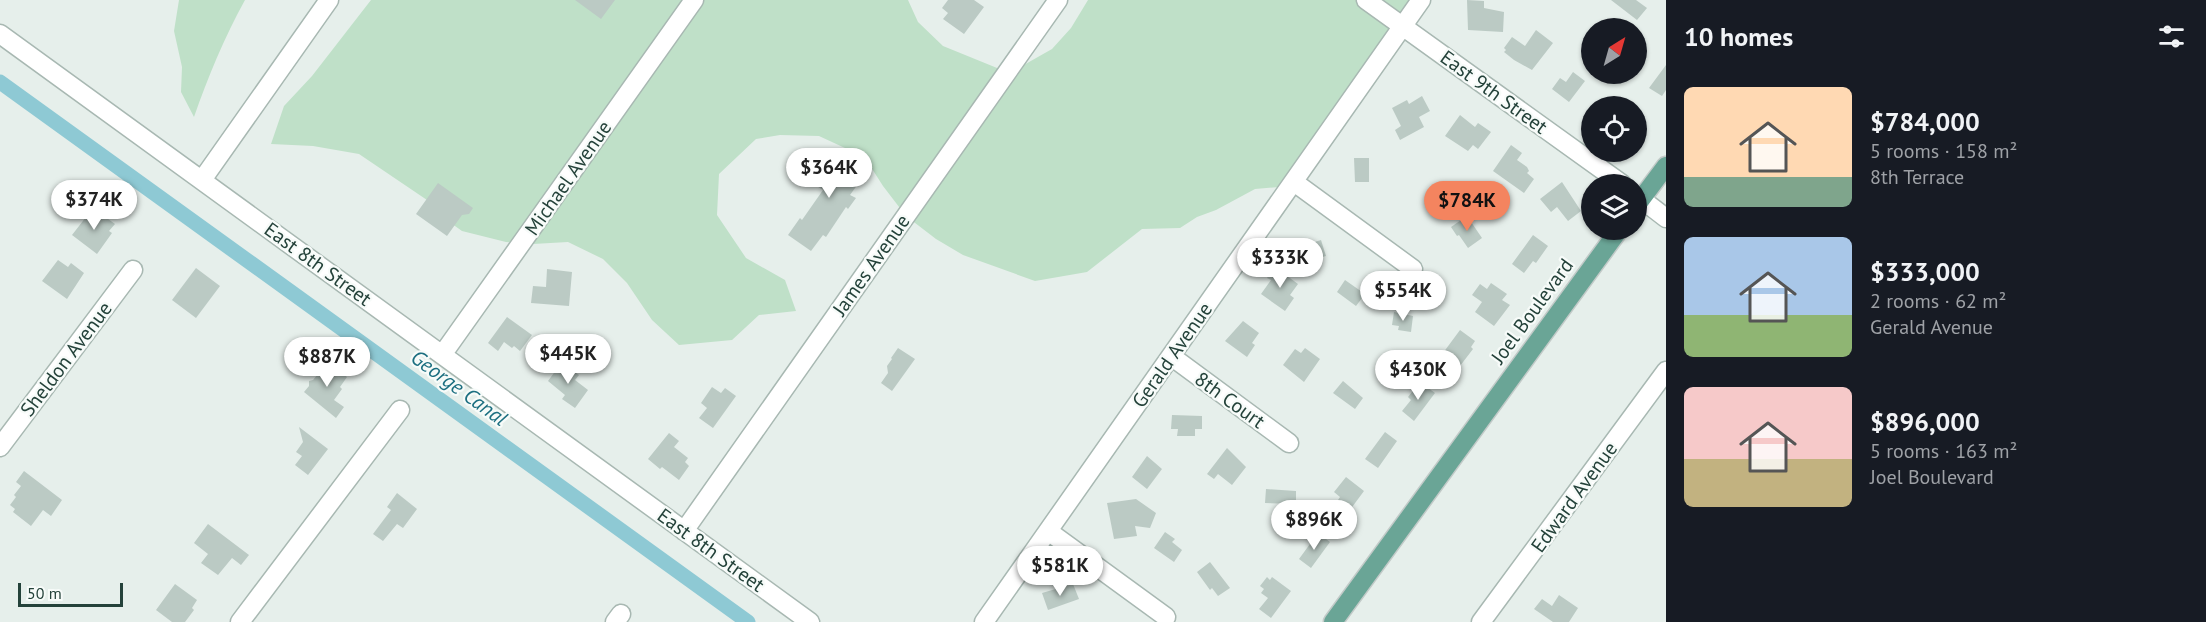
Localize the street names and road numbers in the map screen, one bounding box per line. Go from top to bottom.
street label: East 9th Street [1435,44,1553,140]
street label: Michael Avenue [519,116,617,240]
street label: James Avenue [826,209,915,321]
street label: East 8th Street [259,216,377,312]
street label: Joel Boulevard [1485,253,1579,370]
street label: Sheldon Avenue [14,296,118,422]
street label: Gerald Avenue [1126,297,1218,413]
street label: 8th Court [1190,366,1270,434]
street label: Edward Avenue [1525,436,1623,558]
street label: East 8th Street [652,502,770,598]

